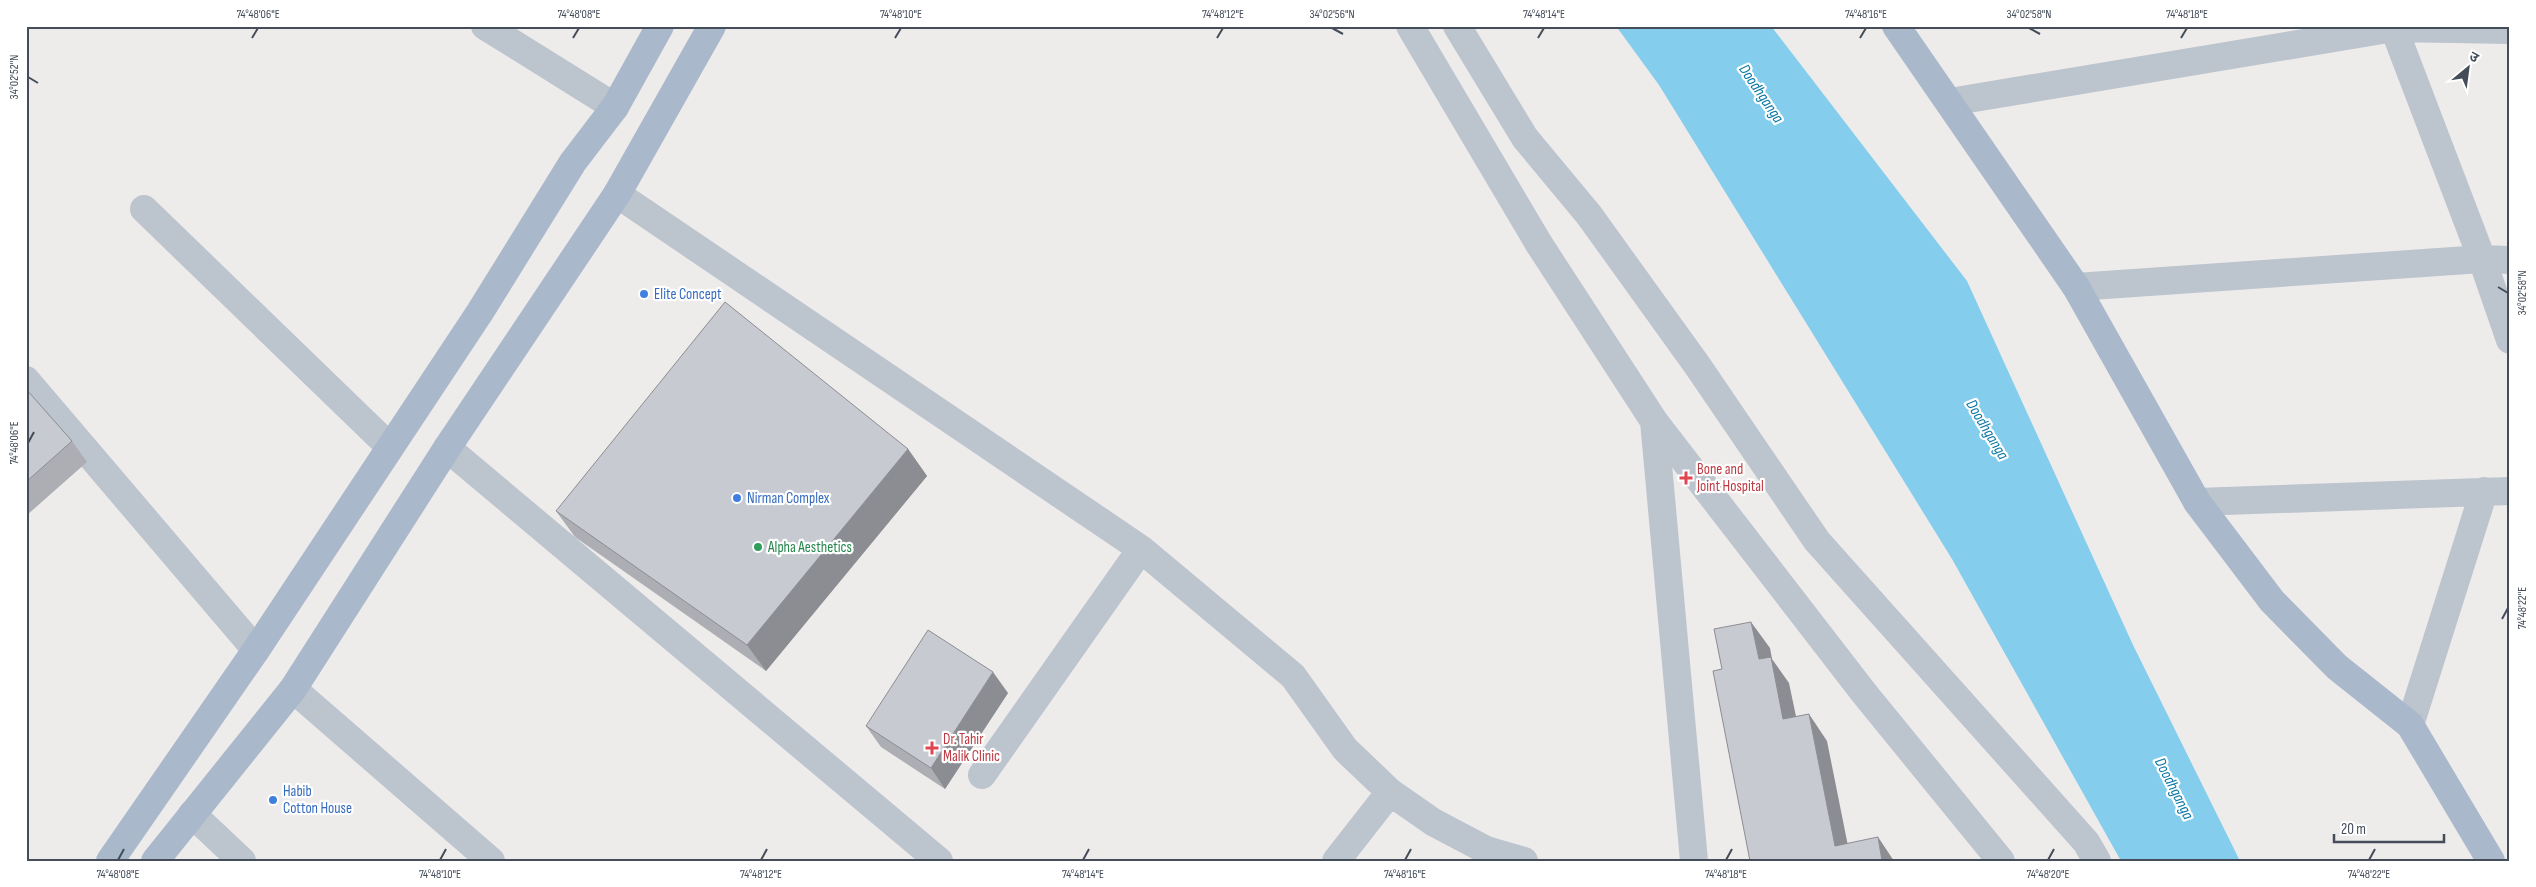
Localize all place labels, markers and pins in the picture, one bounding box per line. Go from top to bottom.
place label: Elite Concept [654,285,722,304]
marker: Elite Concept [638,288,650,300]
place label: Bone and Joint Hospital [1696,460,1764,496]
marker: Bone and Joint Hospital [1679,471,1693,485]
place label: Nirman Complex [747,489,830,508]
marker: Nirman Complex [731,492,743,504]
place label: Alpha Aesthetics [767,538,852,557]
marker: Alpha Aesthetics [752,541,764,553]
place label: Dr. Tahir Malik Clinic [943,730,1000,766]
marker: Dr. Tahir Malik Clinic [925,741,939,755]
place label: Habib Cotton House [283,782,352,818]
marker: Habib Cotton House [267,794,279,806]

